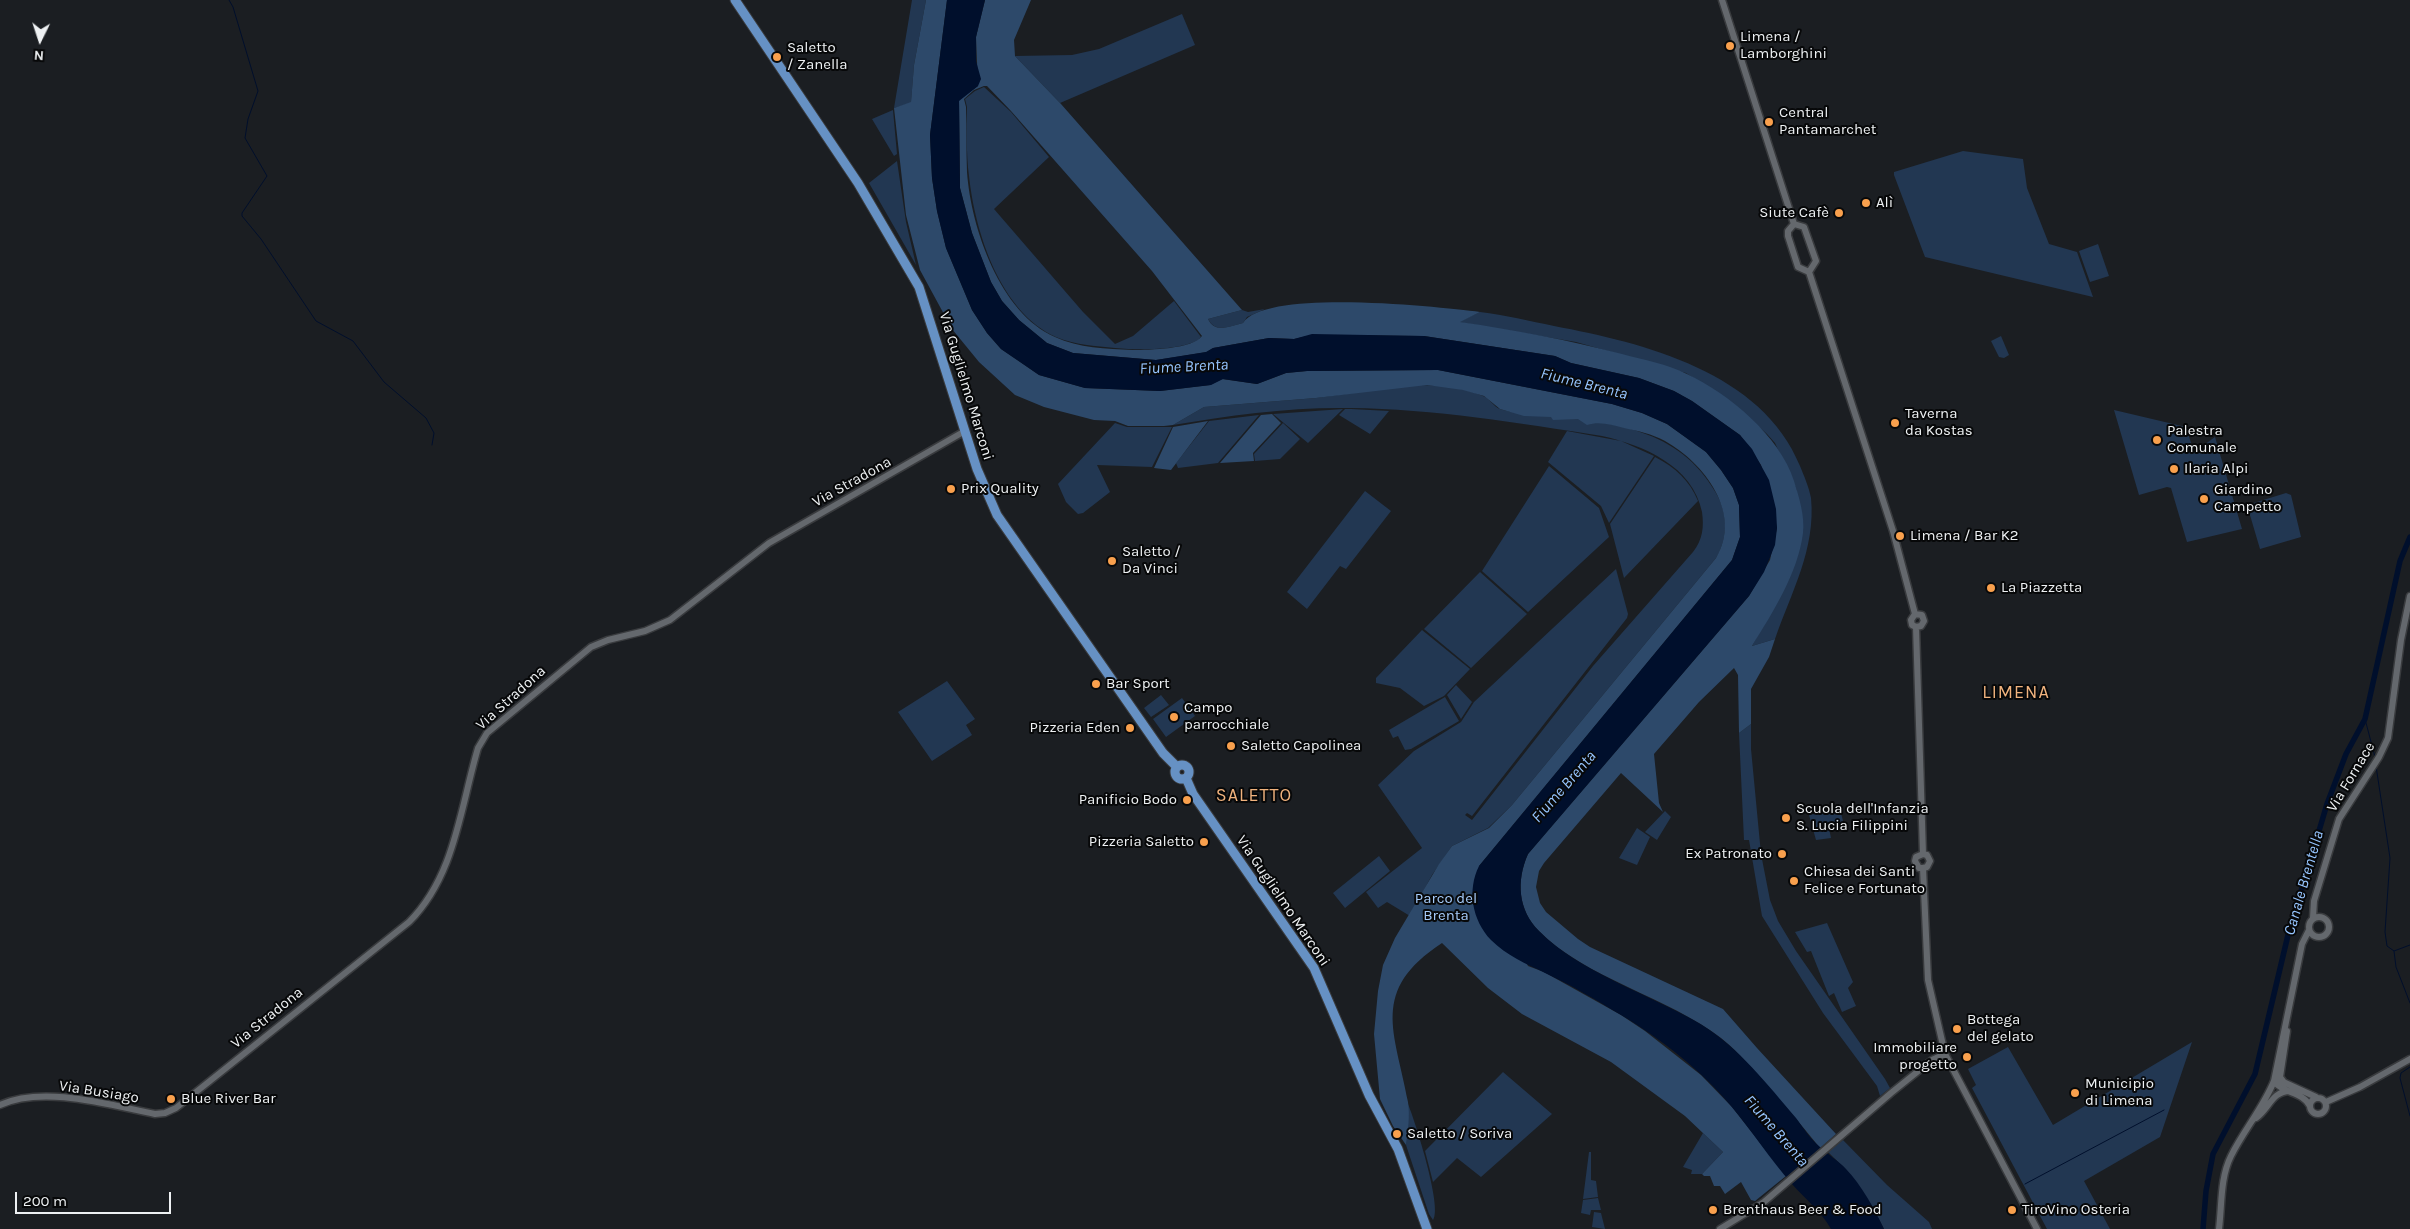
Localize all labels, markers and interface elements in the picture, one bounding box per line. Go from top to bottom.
north arrow [15,15,65,65]
place label: Limena / Lamborghini [1740,28,1827,63]
place label: Saletto / Zanella [787,39,848,74]
marker: Limena / Lamborghini [1724,40,1736,52]
text: N [33,47,45,64]
marker: Saletto / Zanella [771,51,783,63]
place label: Central Pantamarchet [1779,104,1876,139]
marker: Central Pantamarchet [1763,116,1775,128]
place label: Alì [1876,194,1893,212]
marker: Alì [1860,197,1872,209]
place label: Siute Cafè [1759,204,1829,222]
marker: Siute Cafè [1833,207,1845,219]
street label: Via Guglielmo Marconi [935,310,997,462]
water label: Fiume Brenta [1139,355,1229,379]
water label: Fiume Brenta [1539,364,1629,404]
place label: Taverna da Kostas [1905,405,1973,440]
marker: Taverna da Kostas [1889,417,1901,429]
place label: Palestra Comunale [2167,422,2237,457]
marker: Palestra Comunale [2151,434,2163,446]
street label: Via Stradona [809,453,895,511]
place label: Ilaria Alpi [2184,460,2248,478]
marker: Ilaria Alpi [2168,463,2180,475]
place label: Prix Quality [961,480,1039,498]
place label: Giardino Campetto [2214,481,2281,516]
marker: Prix Quality [945,483,957,495]
marker: Giardino Campetto [2198,493,2210,505]
place label: Limena / Bar K2 [1910,527,2018,545]
marker: Limena / Bar K2 [1894,530,1906,542]
place label: Saletto / Da Vinci [1122,543,1181,578]
marker: Saletto / Da Vinci [1106,555,1118,567]
place label: La Piazzetta [2001,579,2082,597]
marker: La Piazzetta [1985,582,1997,594]
street label: Via Stradona [472,662,550,734]
place label: Bar Sport [1106,675,1170,693]
marker: Bar Sport [1090,678,1102,690]
district label: LIMENA [1982,682,2050,704]
place label: Campo parrocchiale [1184,699,1269,734]
marker: Campo parrocchiale [1168,711,1180,723]
place label: Pizzeria Eden [1030,719,1120,737]
marker: Pizzeria Eden [1124,722,1136,734]
place label: Saletto Capolinea [1241,737,1361,755]
street label: Via Fornace [2323,739,2379,815]
marker: Saletto Capolinea [1225,740,1237,752]
water label: Fiume Brenta [1528,747,1600,827]
district label: SALETTO [1215,785,1293,807]
place label: Panificio Bodo [1079,791,1177,809]
marker: Panificio Bodo [1181,794,1193,806]
place label: Scuola dell'Infanzia S. Lucia Filippini [1796,800,1929,835]
marker: Scuola dell'Infanzia S. Lucia Filippini [1780,812,1792,824]
water label: Canale Brentella [2280,828,2328,938]
street label: Via Guglielmo Marconi [1232,832,1334,970]
place label: Pizzeria Saletto [1089,833,1194,851]
marker: Pizzeria Saletto [1198,836,1210,848]
place label: Ex Patronato [1685,845,1772,863]
marker: Ex Patronato [1776,848,1788,860]
place label: Chiesa dei Santi Felice e Fortunato [1804,863,1925,898]
marker: Chiesa dei Santi Felice e Fortunato [1788,875,1800,887]
park label: Parco del Brenta [1415,890,1477,925]
street label: Via Stradona [227,983,307,1053]
place label: Bottega del gelato [1967,1011,2034,1046]
marker: Bottega del gelato [1951,1023,1963,1035]
place label: Immobiliare progetto [1873,1039,1957,1074]
marker: Immobiliare progetto [1961,1051,1973,1063]
place label: Municipio di Limena [2085,1075,2154,1110]
street label: Via Busiago [58,1077,140,1107]
marker: Municipio di Limena [2069,1087,2081,1099]
place label: Blue River Bar [181,1090,276,1108]
water label: Fiume Brenta [1740,1091,1812,1171]
marker: Blue River Bar [165,1093,177,1105]
place label: Saletto / Soriva [1407,1125,1512,1143]
marker: Saletto / Soriva [1391,1128,1403,1140]
scale bar [18,1182,174,1214]
text: 200 m [23,1192,67,1210]
place label: Brenthaus Beer & Food [1723,1201,1882,1219]
place label: TiroVino Osteria [2022,1201,2130,1219]
marker: Brenthaus Beer & Food [1707,1204,1719,1216]
marker: TiroVino Osteria [2006,1204,2018,1216]

